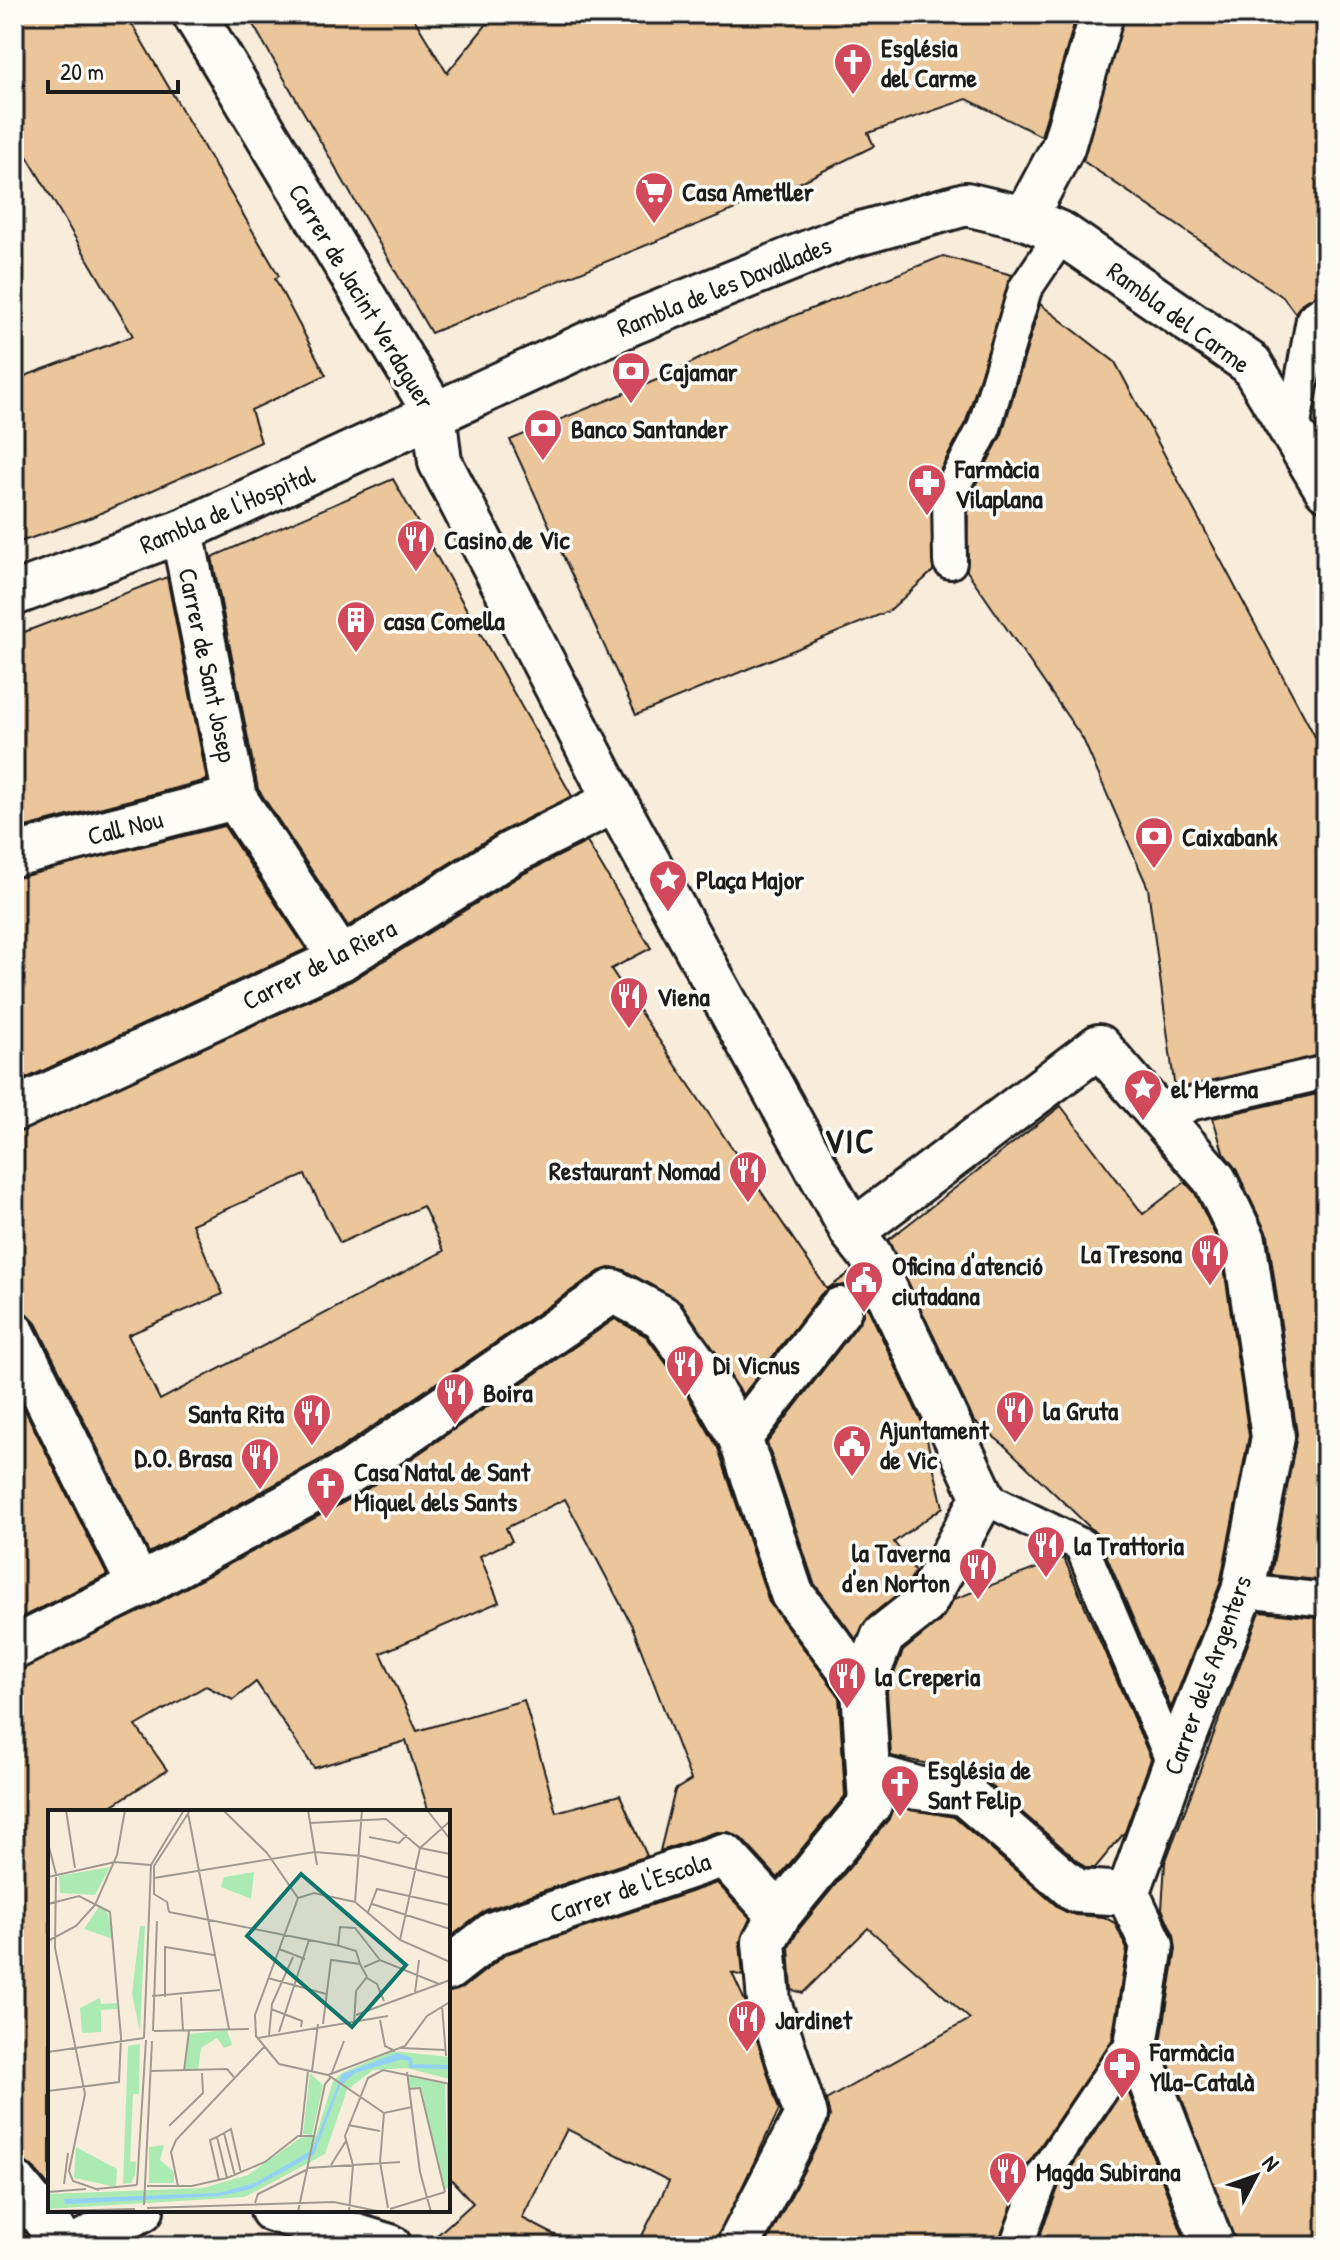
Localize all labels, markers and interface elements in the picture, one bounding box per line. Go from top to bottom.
place label: Església del Carme [881,30,978,95]
church icon: Església del Carme [832,41,874,96]
scale bar [48,44,178,94]
text: 20 m [60,55,104,87]
supermarket icon: Casa Ametller [633,170,675,225]
place label: Casa Ametller [682,174,815,209]
street label: Carrer de Jacint Verdaguer [281,177,443,415]
street label: Rambla de les Davallades [612,227,836,345]
street label: Rambla del Carme [1100,253,1258,381]
bank icon: Cajamar [610,350,652,405]
place label: Cajamar [659,354,739,389]
bank icon: Banco Santander [522,407,564,462]
place label: Banco Santander [571,411,729,446]
place label: Farmàcia Vilaplana [954,451,1044,517]
street label: Rambla de l'Hospital [134,456,320,562]
pharmacy icon: Farmàcia Vilaplana [906,462,948,517]
restaurant icon: Casino de Vic [395,518,437,573]
place label: Casino de Vic [444,522,570,557]
street label: Carrer de Sant Josep [170,565,246,765]
building icon: casa Comella [335,599,377,654]
place label: casa Comella [384,603,505,638]
street label: Call Nou [84,801,166,853]
bank icon: Caixabank [1133,815,1175,870]
place label: Caixabank [1182,819,1278,854]
place icon: Plaça Major [647,858,689,913]
place label: Plaça Major [696,862,805,897]
street label: Carrer de la Riera [236,910,402,1018]
restaurant icon: Viena [608,975,650,1030]
place label: Viena [657,979,711,1014]
place icon: el Merma [1122,1067,1164,1122]
place label: el Merma [1171,1071,1259,1106]
district label: VIC [824,1118,876,1164]
restaurant icon: Restaurant Nomad [727,1149,769,1204]
place label: Restaurant Nomad [549,1153,721,1188]
restaurant icon: La Tresona [1189,1232,1231,1287]
place label: La Tresona [1081,1236,1183,1271]
place label: Oficina d'atenció ciutadana [892,1248,1043,1313]
public building icon: Oficina d'atenció ciutadana [843,1259,885,1314]
restaurant icon: Di Vicnus [664,1343,706,1398]
place label: Di Vicnus [713,1347,800,1382]
restaurant icon: Boira [434,1371,476,1426]
place label: Boira [483,1375,533,1410]
restaurant icon: la Gruta [994,1389,1036,1444]
restaurant icon: Santa Rita [291,1392,333,1447]
place label: la Gruta [1043,1393,1119,1428]
place label: Santa Rita [188,1396,285,1431]
place label: Ajuntament de Vic [880,1412,990,1477]
public building icon: Ajuntament de Vic [831,1423,873,1478]
restaurant icon: D.O. Brasa [239,1436,281,1491]
place label: D.O. Brasa [134,1440,233,1475]
place label: Casa Natal de Sant Miquel dels Sants [354,1454,531,1520]
church icon: Casa Natal de Sant Miquel dels Sants [305,1465,347,1520]
restaurant icon: la Trattoria [1025,1524,1067,1579]
place label: la Trattoria [1074,1528,1185,1563]
place label: la Taverna d'en Norton [842,1535,951,1600]
restaurant icon: la Taverna d'en Norton [957,1546,999,1601]
street label: Carrer dels Argenters [1155,1570,1259,1780]
restaurant icon: la Creperia [826,1655,868,1710]
place label: la Creperia [875,1659,981,1695]
place label: Església de Sant Felip [928,1752,1031,1818]
church icon: Església de Sant Felip [879,1763,921,1818]
inset map [48,1810,450,2212]
street label: Carrer de l'Escola [545,1843,715,1931]
restaurant icon: Jardinet [726,1998,768,2053]
place label: Jardinet [775,2002,853,2037]
place label: Farmàcia Ylla-Català [1149,2034,1255,2099]
pharmacy icon: Farmàcia Ylla-Català [1101,2045,1143,2100]
north arrow [1216,2136,1296,2216]
text: N [1256,2149,1286,2177]
restaurant icon: Magda Subirana [987,2150,1029,2205]
place label: Magda Subirana [1036,2154,1181,2190]

